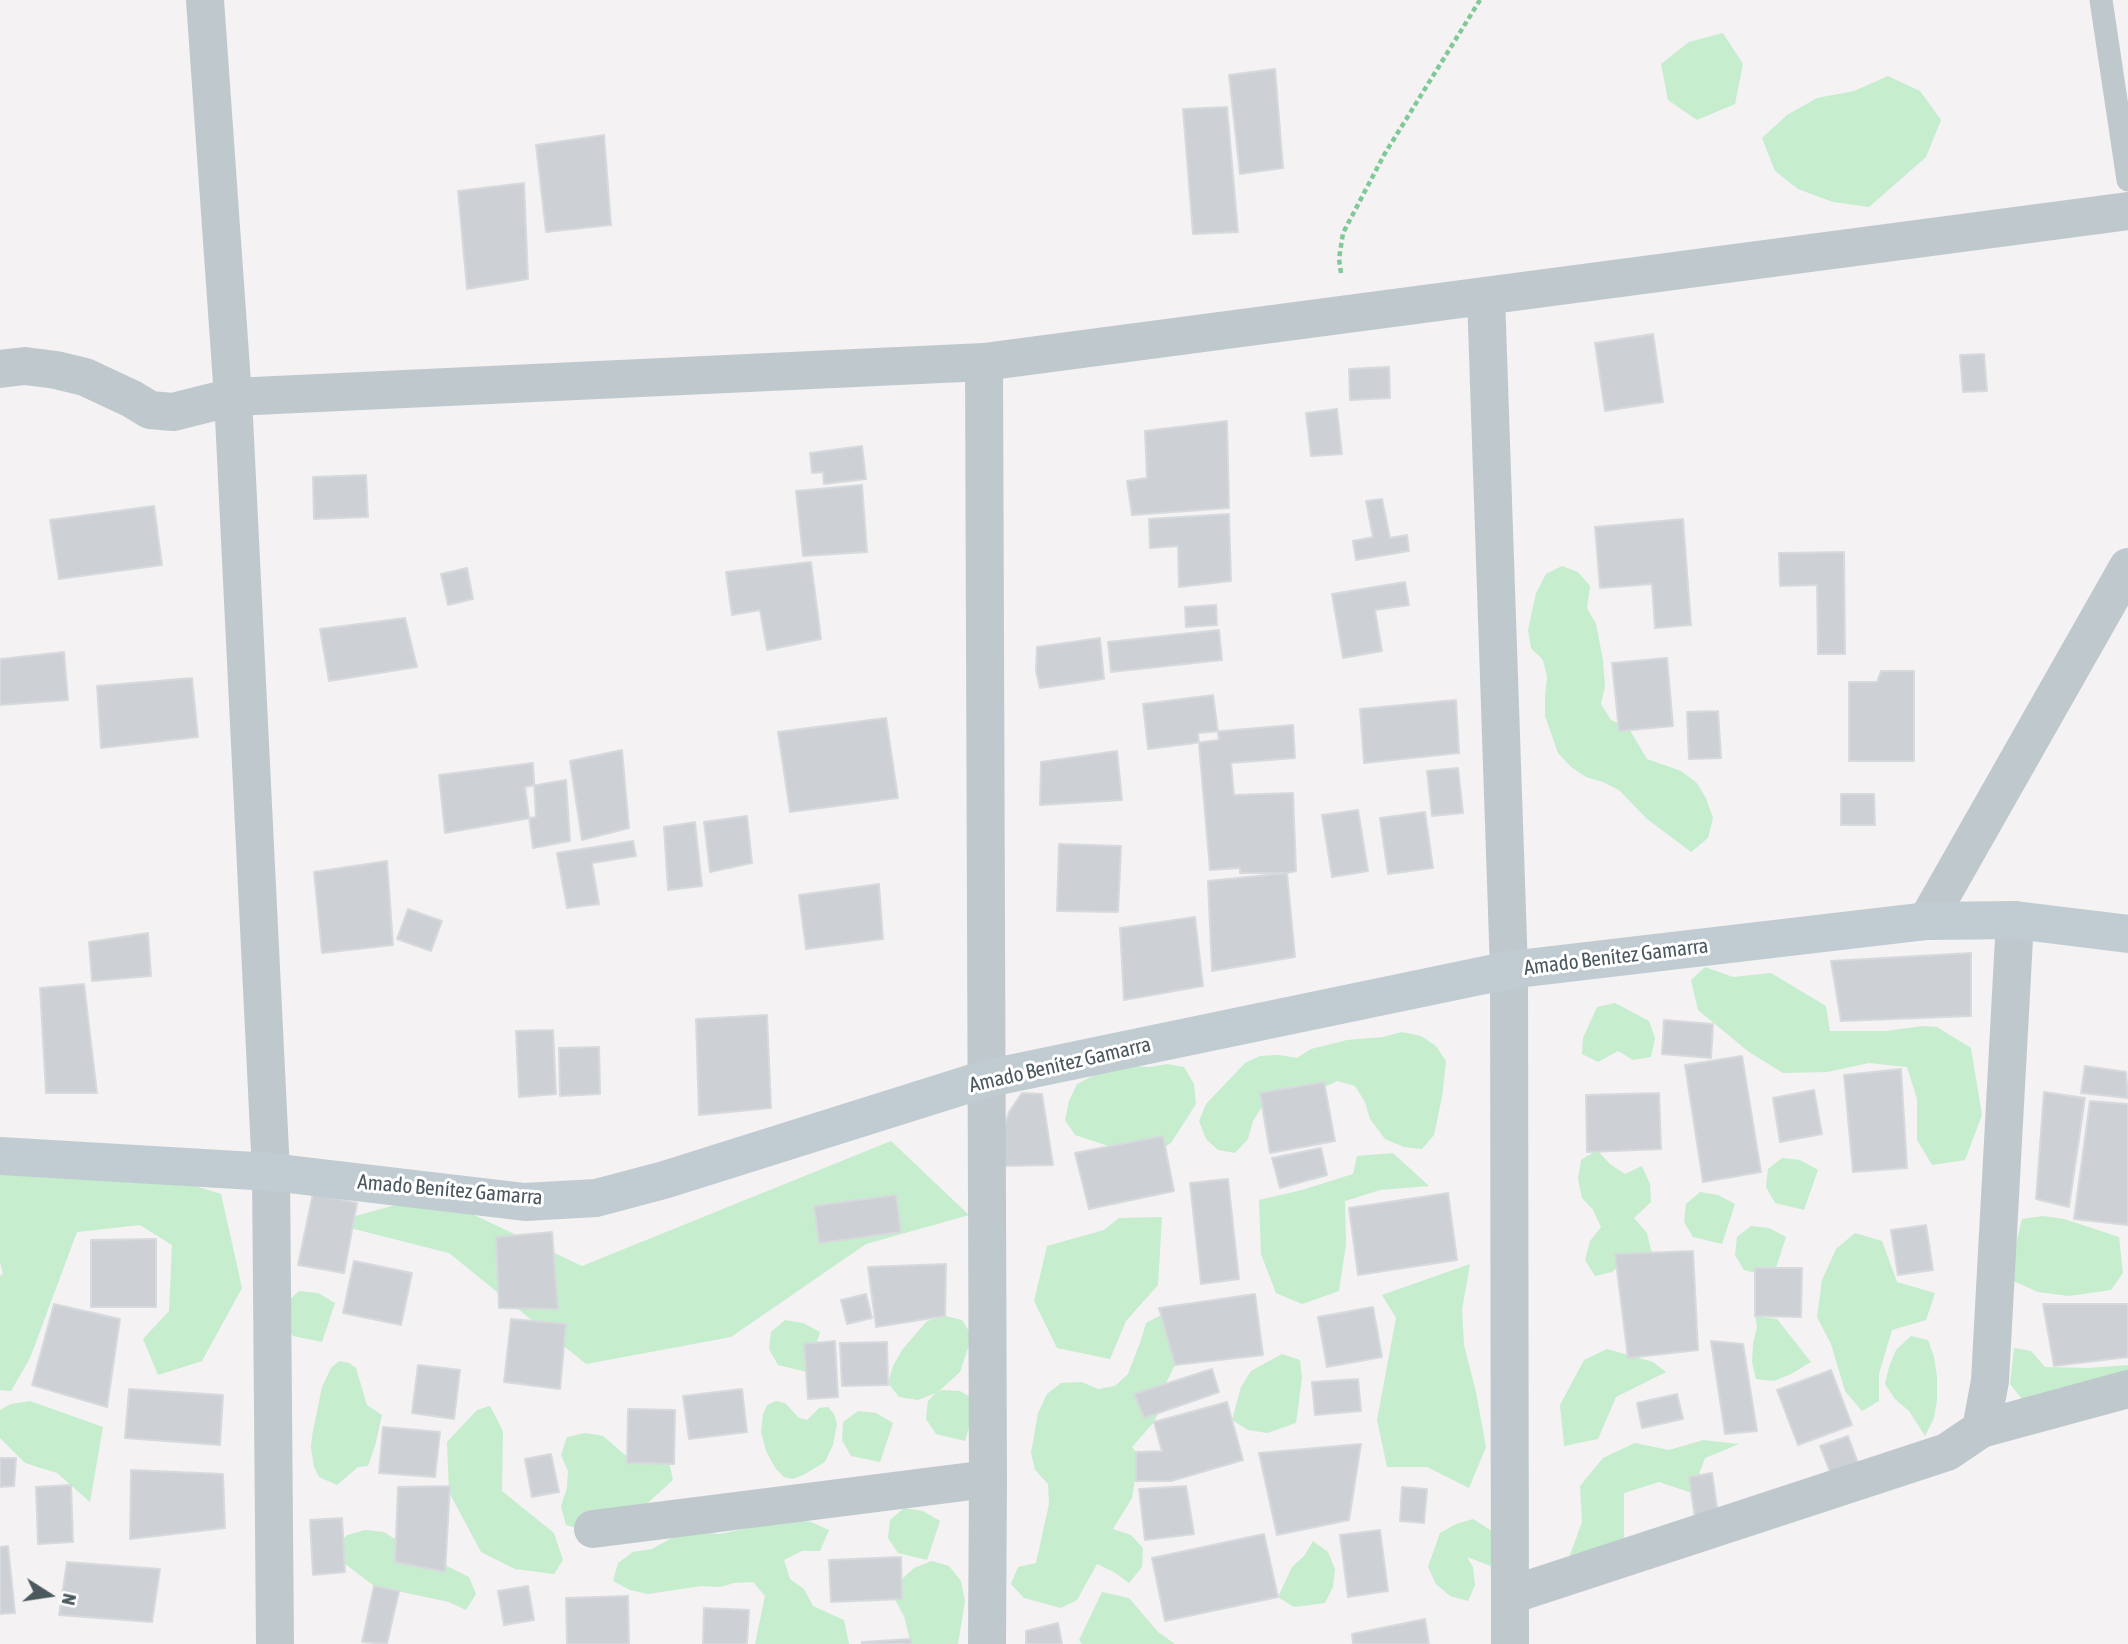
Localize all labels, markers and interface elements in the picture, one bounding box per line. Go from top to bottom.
street label: Amado Benítez Gamarra [1522,933,1710,981]
street label: Amado Benítez Gamarra [967,1032,1153,1098]
street label: Amado Benítez Gamarra [356,1169,544,1211]
north arrow [14,1560,84,1630]
text: N [58,1592,81,1607]

